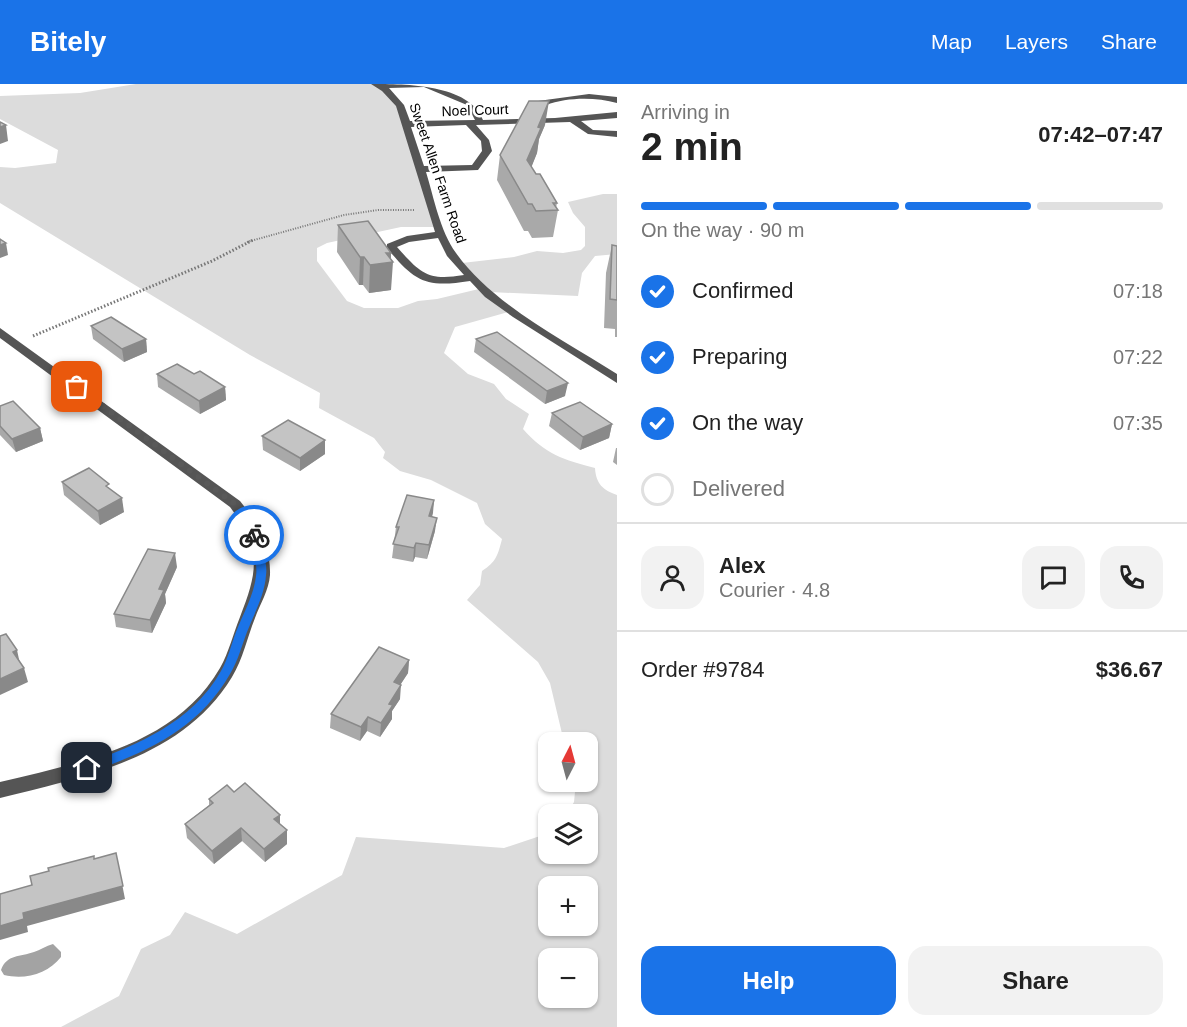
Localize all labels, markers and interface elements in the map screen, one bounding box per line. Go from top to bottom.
text: Bitely [30,26,106,57]
text: Map [931,30,972,53]
text: Layers [1005,30,1068,53]
text: Share [1101,30,1157,53]
street label: Sweet Allen Farm Road [406,101,470,245]
street label: Noel Court [441,101,509,119]
text: Arriving in [641,101,730,123]
text: 07:42–07:47 [1038,122,1163,147]
text: 2 min [641,125,743,168]
text: On the way · 90 m [641,219,804,241]
icon: check [641,275,674,308]
text: Confirmed [692,278,793,303]
text: 07:18 [1113,280,1163,302]
icon: check [641,341,674,374]
text: Preparing [692,344,787,369]
text: 07:22 [1113,346,1163,368]
pin [51,361,102,412]
icon: bag [60,370,93,403]
icon: check [641,407,674,440]
text: On the way [692,410,803,435]
text: 07:35 [1113,412,1163,434]
text: Delivered [692,476,785,501]
courier [224,505,284,565]
icon: bike [238,519,271,552]
button: person [641,546,704,609]
button: chat [1022,546,1085,609]
button: phone [1100,546,1163,609]
text: Alex [719,553,765,578]
text: Courier · 4.8 [719,579,830,601]
text: Order #9784 [641,657,765,682]
text: $36.67 [1096,657,1163,682]
north arrow [538,732,598,792]
map controls [538,732,598,1008]
pin [61,742,112,793]
icon: home [70,751,103,784]
button: layers [538,804,598,864]
button: + [538,876,598,936]
button: Help [641,946,896,1015]
button: Share [908,946,1163,1015]
button: − [538,948,598,1008]

